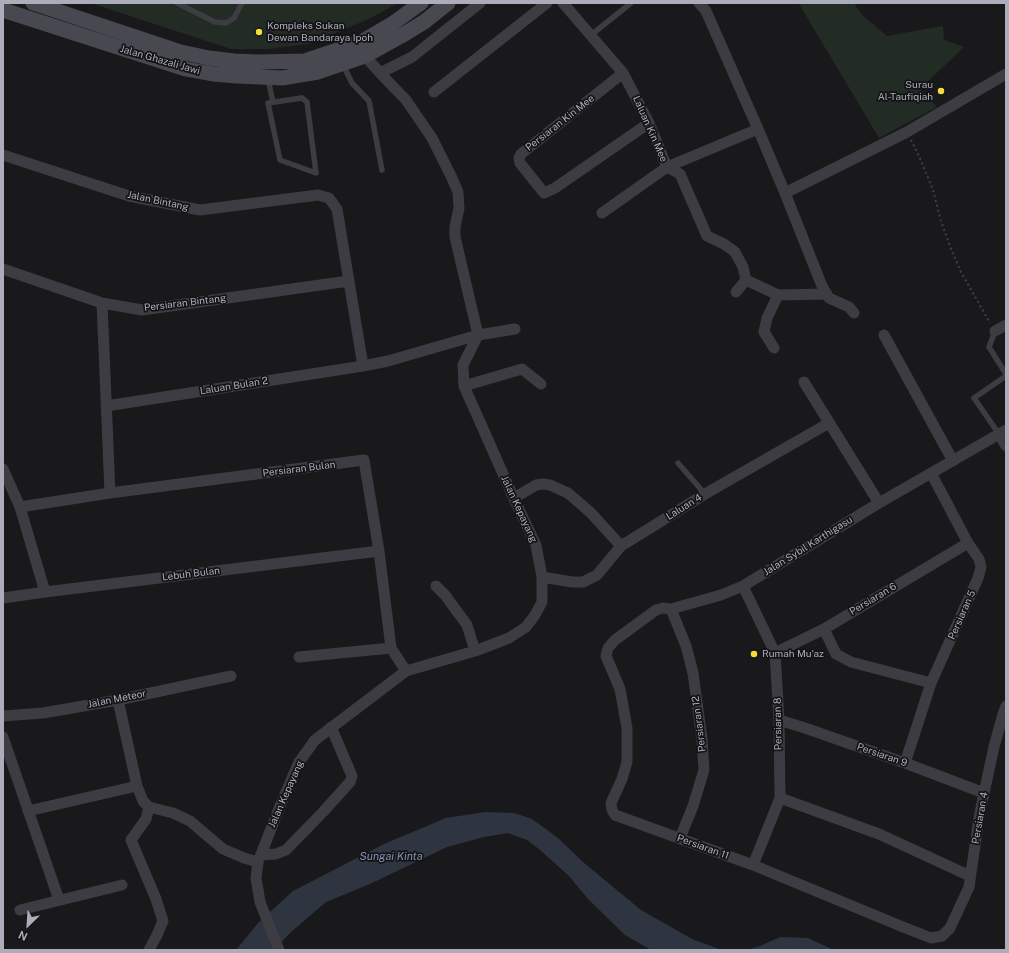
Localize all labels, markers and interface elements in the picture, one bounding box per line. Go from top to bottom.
place label: Kompleks Sukan Dewan Bandaraya Ipoh [267,20,373,44]
marker: Kompleks Sukan Dewan Bandaraya Ipoh [254,27,264,37]
street label: Jalan Ghazali Jawi [119,43,201,77]
place label: Surau Al-Taufiqiah [878,79,933,102]
marker: Surau Al-Taufiqiah [936,86,946,96]
street label: Persiaran Kin Mee [523,92,597,154]
street label: Laluan Kin Mee [630,94,670,164]
street label: Jalan Bintang [126,189,190,213]
street label: Persiaran Bintang [143,292,227,314]
street label: Laluan Bulan 2 [199,375,269,397]
street label: Persiaran Bulan [262,459,336,479]
street label: Jalan Kepayang [498,474,540,544]
street label: Laluan 4 [664,491,704,523]
street label: Jalan Sybil Karthigasu [761,514,855,578]
street label: Lebuh Bulan [161,565,221,583]
street label: Persiaran 6 [847,580,899,618]
street label: Persiaran 5 [946,588,978,642]
place label: Rumah Mu'az [762,648,824,660]
marker: Rumah Mu'az [749,649,759,659]
street label: Jalan Meteor [87,687,147,711]
street label: Persiaran 12 [690,695,708,753]
street label: Persiaran 8 [772,697,784,751]
street label: Persiaran 9 [855,741,909,769]
street label: Jalan Kepayang [266,759,306,829]
street label: Persiaran 4 [970,791,990,845]
street label: Persiaran 11 [675,832,731,862]
water label: Sungai Kinta [359,850,423,864]
north arrow [8,905,48,945]
text: N [16,929,29,943]

